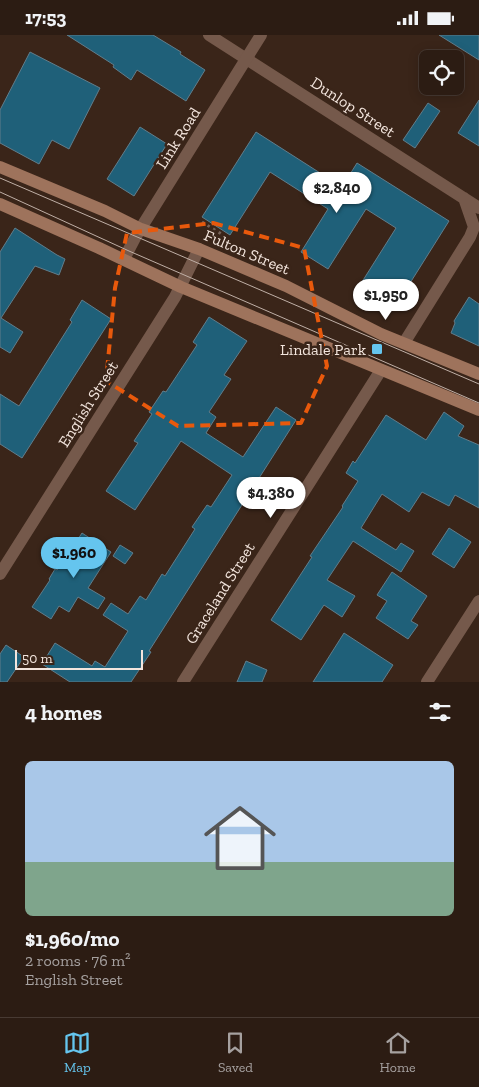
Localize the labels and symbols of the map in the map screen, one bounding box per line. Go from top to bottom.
street label: Dunlop Street [307,73,399,141]
street label: Link Road [152,104,204,172]
pin: $2,840 [296,171,378,214]
street label: Fulton Street [201,225,293,279]
pin: $1,950 [345,279,427,321]
place label: Lindale Park [280,340,367,359]
marker: Lindale Park [370,342,384,356]
street label: English Street [54,357,122,450]
pin: $4,380 [230,477,312,519]
pin: $1,960 [33,537,115,579]
street label: Graceland Street [181,539,259,647]
scale bar [15,647,142,670]

